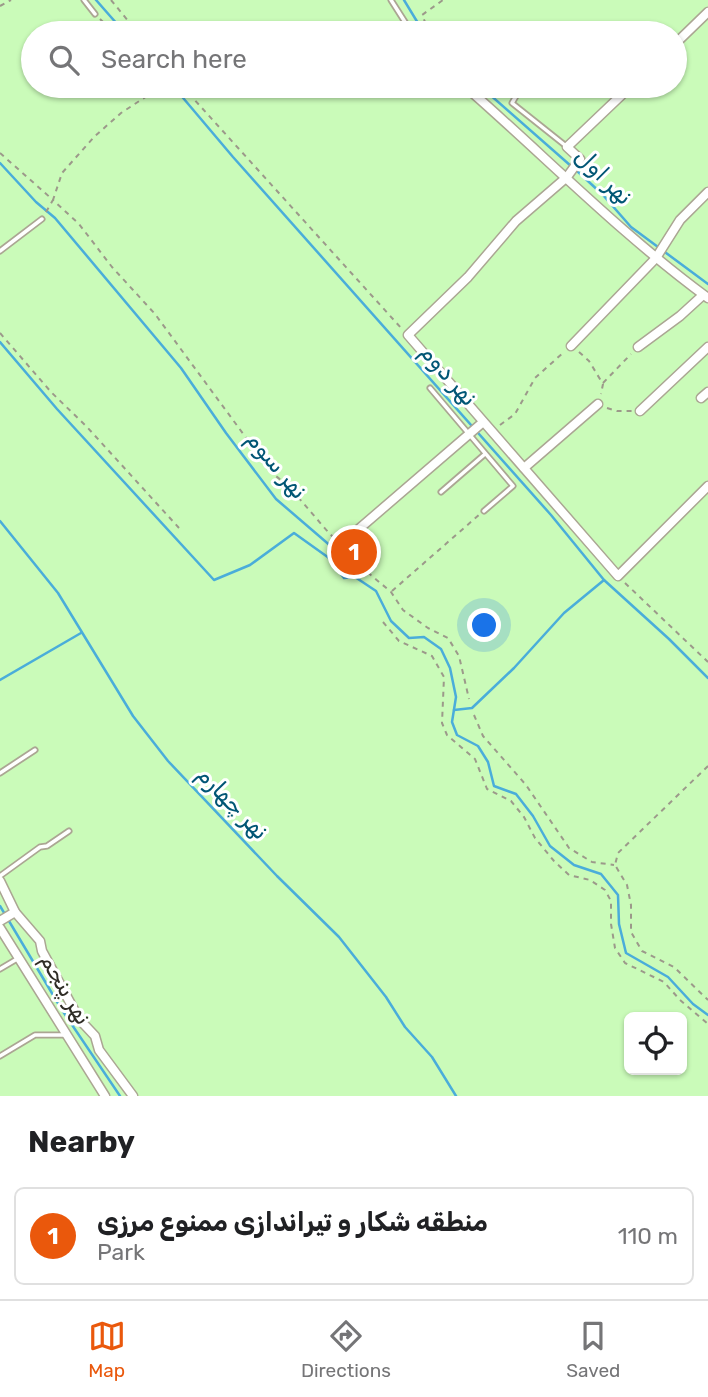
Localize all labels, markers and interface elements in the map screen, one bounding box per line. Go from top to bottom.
search box [21,21,687,98]
icon: search [45,41,83,79]
text: Search here [101,44,247,75]
water label: نهر اول [570,142,638,210]
water label: نهر دوم [413,338,483,413]
water label: نهر سوم [239,425,313,506]
pin: 1 [331,526,377,578]
your location [467,608,501,642]
water label: نهر چهارم [190,761,275,847]
street label: نهر پنجم [33,948,98,1031]
map controls [624,1012,687,1075]
button: locate [624,1012,687,1075]
text: Nearby [28,1124,135,1160]
text: منطقه شکار و تیراندازی ممنوع مرزی [97,1207,488,1238]
text: 1 [47,1222,59,1250]
text: 110 m [618,1222,678,1250]
text: Park [97,1238,145,1266]
tab: Map [88,1317,126,1382]
tab: Directions [301,1317,391,1382]
tab: Saved [566,1317,620,1382]

